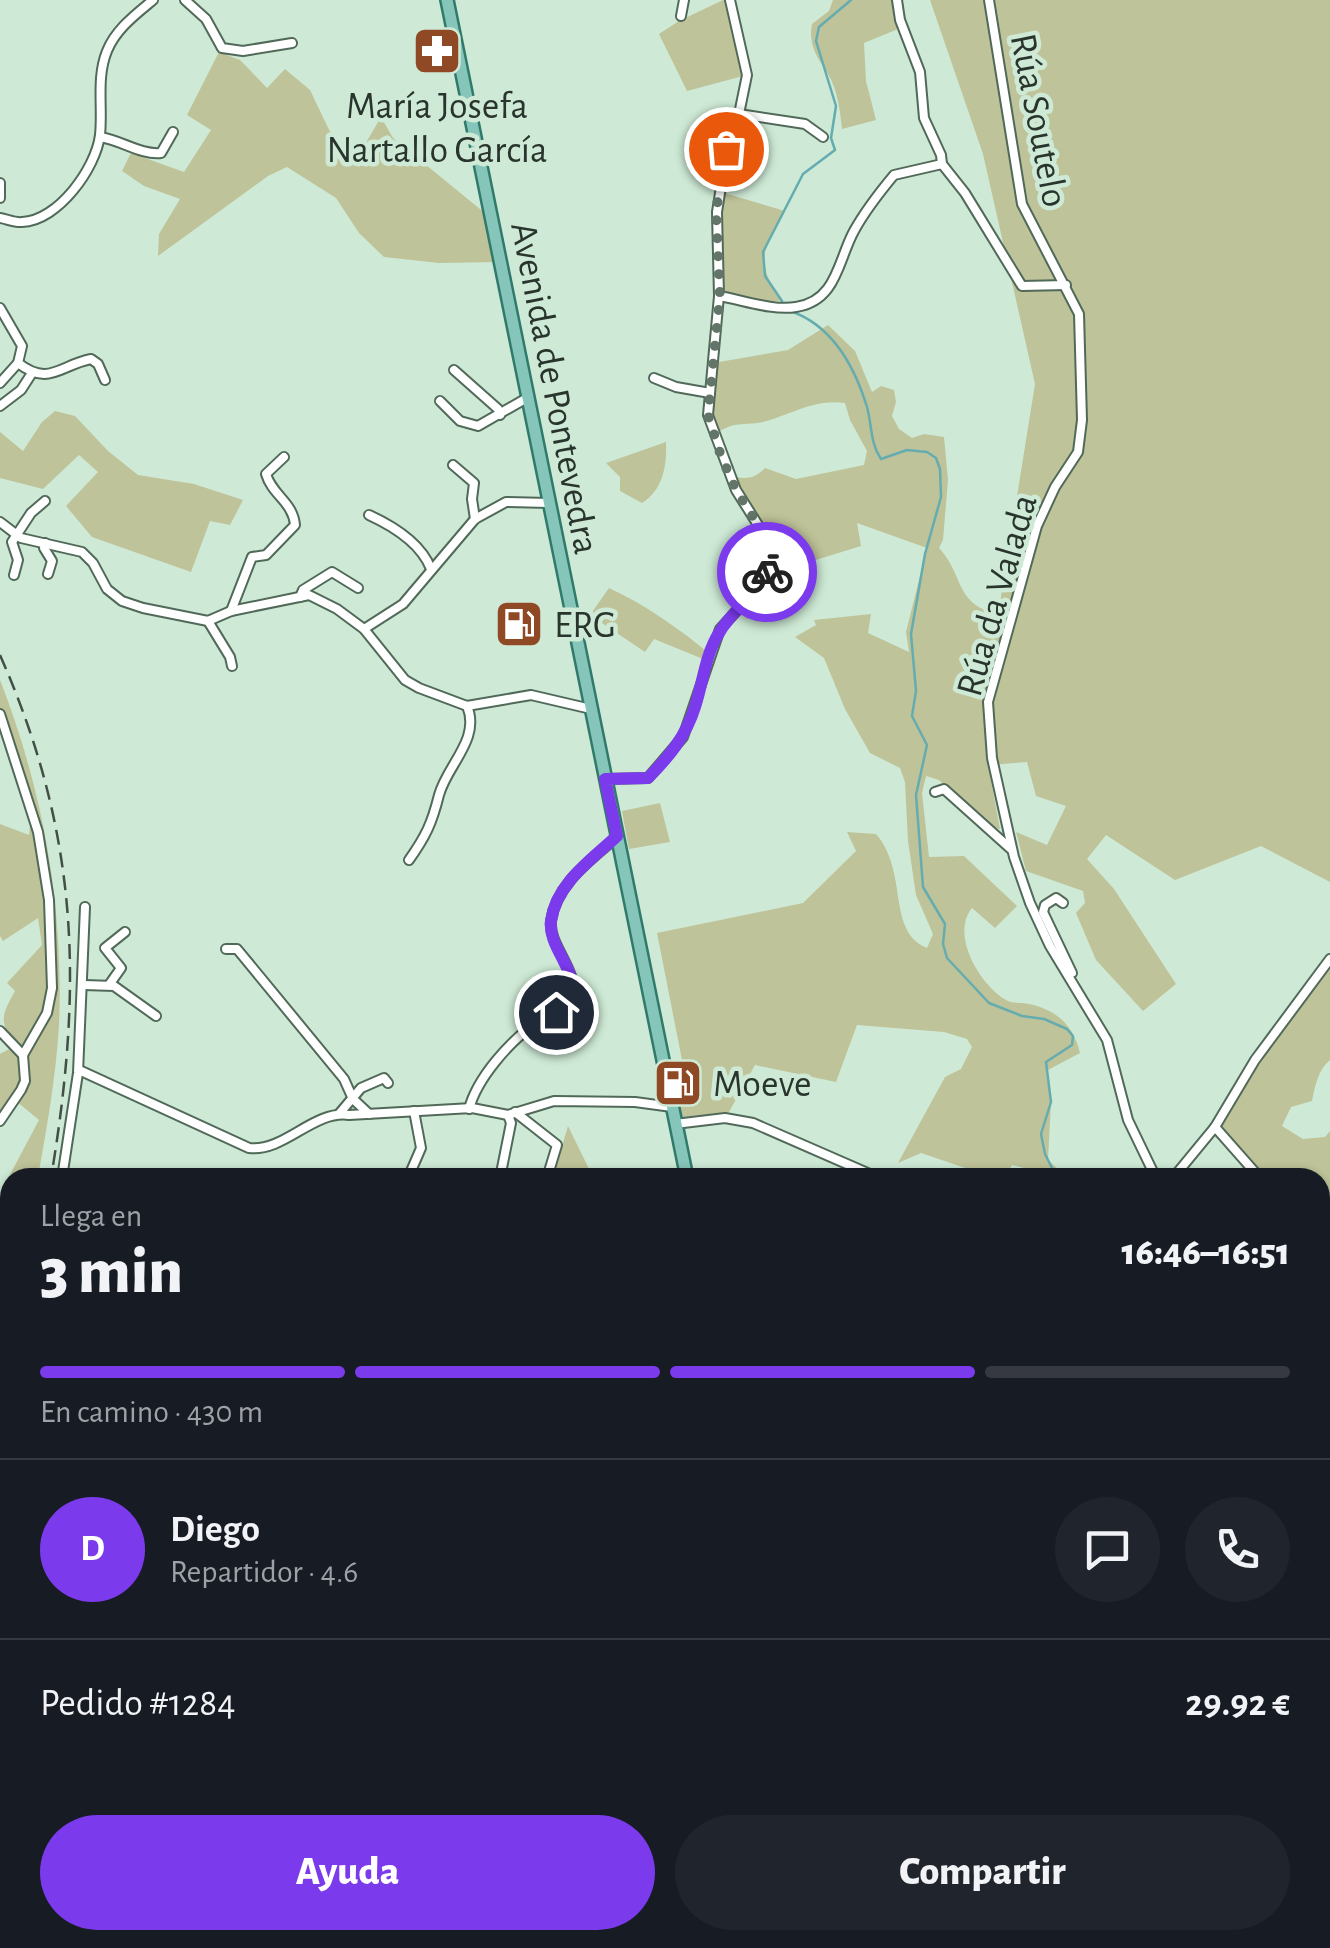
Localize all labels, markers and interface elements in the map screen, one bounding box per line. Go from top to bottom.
pharmacy icon: María Josefa Nartallo García [411,25,463,77]
street label: Rúa Soutelo [1003,30,1073,210]
place label: María Josefa Nartallo García [326,88,548,170]
pin [684,107,769,192]
icon: bag [699,122,754,177]
street label: Avenida de Pontevedra [503,219,605,558]
street label: Rúa da Valada [951,490,1045,701]
courier [717,522,817,622]
icon: bike [740,545,795,600]
fuel station icon: ERG [493,598,545,650]
place label: ERG [554,607,616,645]
pin [514,970,599,1055]
icon: home [529,985,584,1040]
fuel station icon: Moeve [652,1057,704,1109]
place label: Moeve [713,1066,811,1104]
text: Llega en [40,1200,142,1232]
text: 16:46–16:51 [1122,1234,1290,1272]
text: 3 min [40,1240,183,1305]
text: En camino · 430 m [40,1396,263,1428]
button: chat [1055,1497,1160,1602]
button: phone [1185,1497,1290,1602]
text: Diego [170,1511,260,1549]
text: D [80,1530,105,1568]
text: Repartidor · 4.6 [170,1556,358,1588]
text: Pedido #1284 [40,1685,235,1723]
text: 29.92 € [1185,1685,1290,1723]
button: Ayuda [40,1815,655,1930]
button: Compartir [675,1815,1290,1930]

